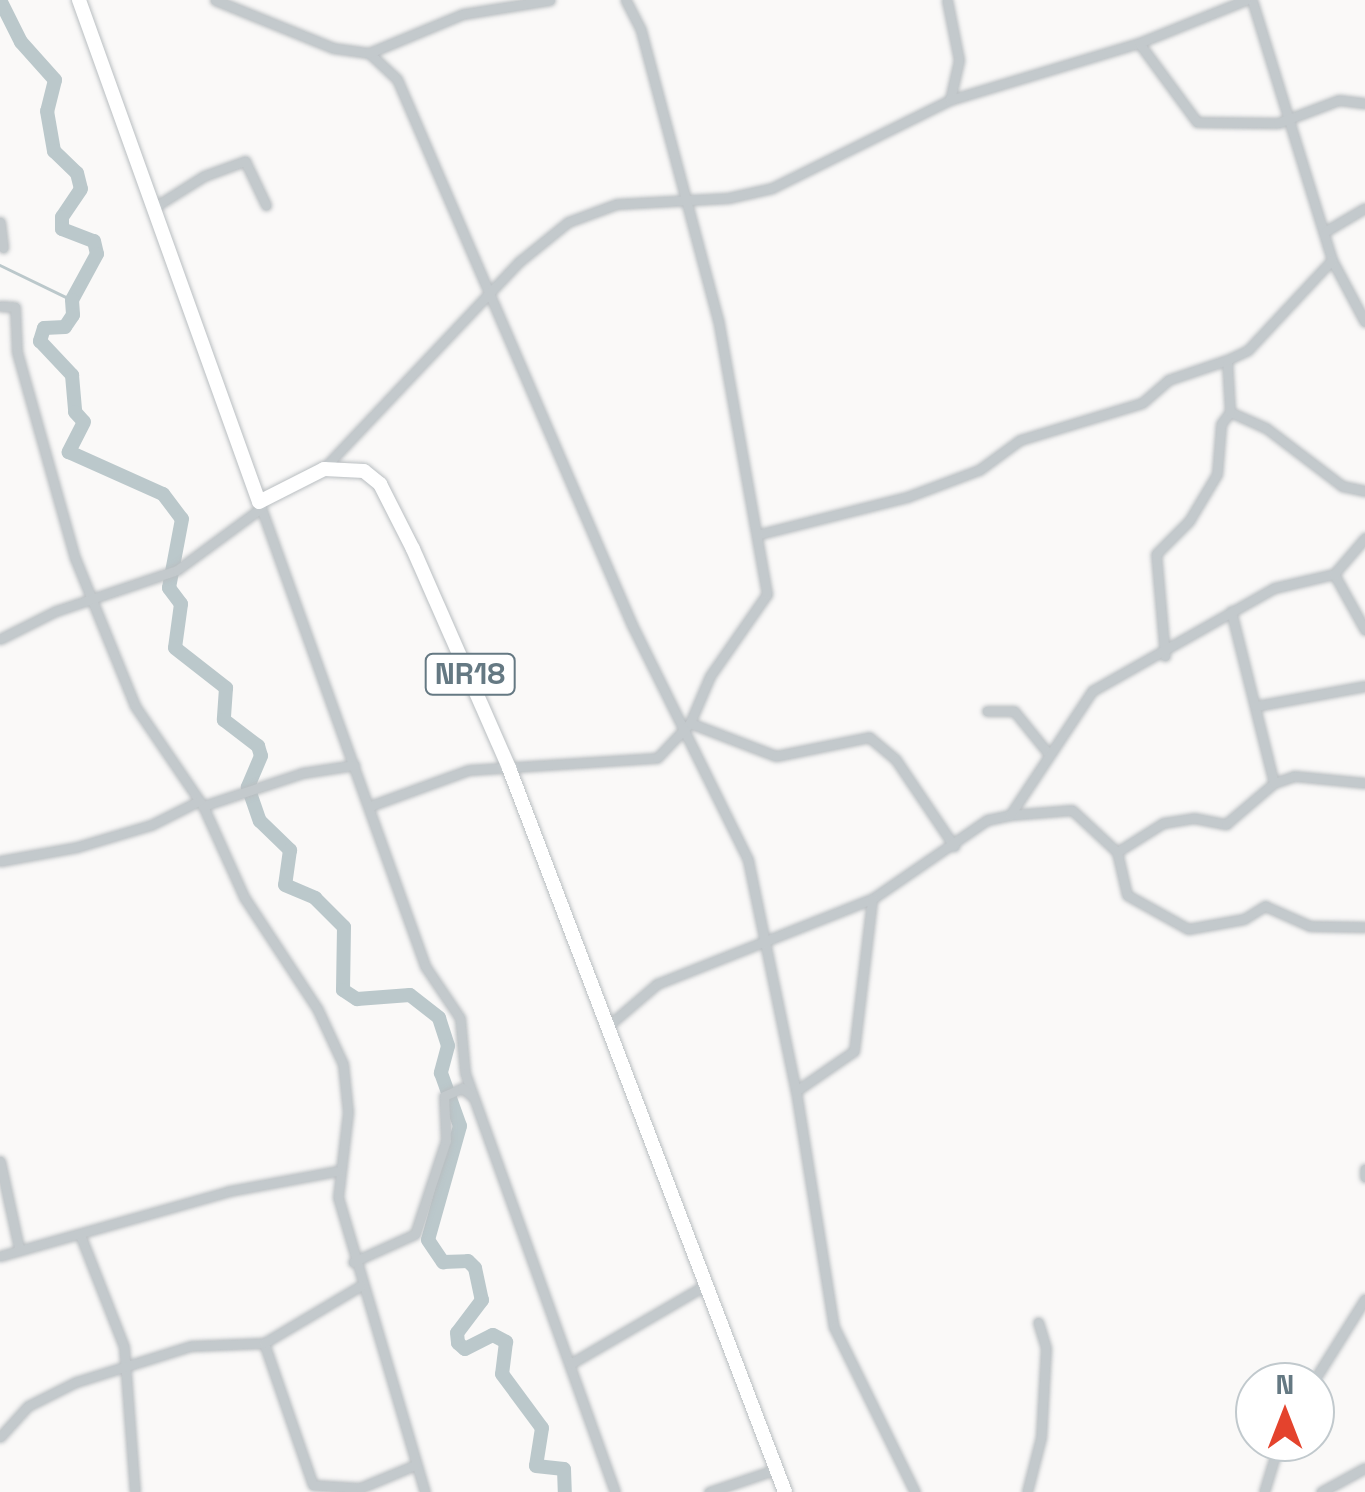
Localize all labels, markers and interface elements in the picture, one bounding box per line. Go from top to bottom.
road number: NR18 [422,649,518,699]
north arrow [1235,1362,1335,1462]
text: N [1276,1366,1294,1402]

